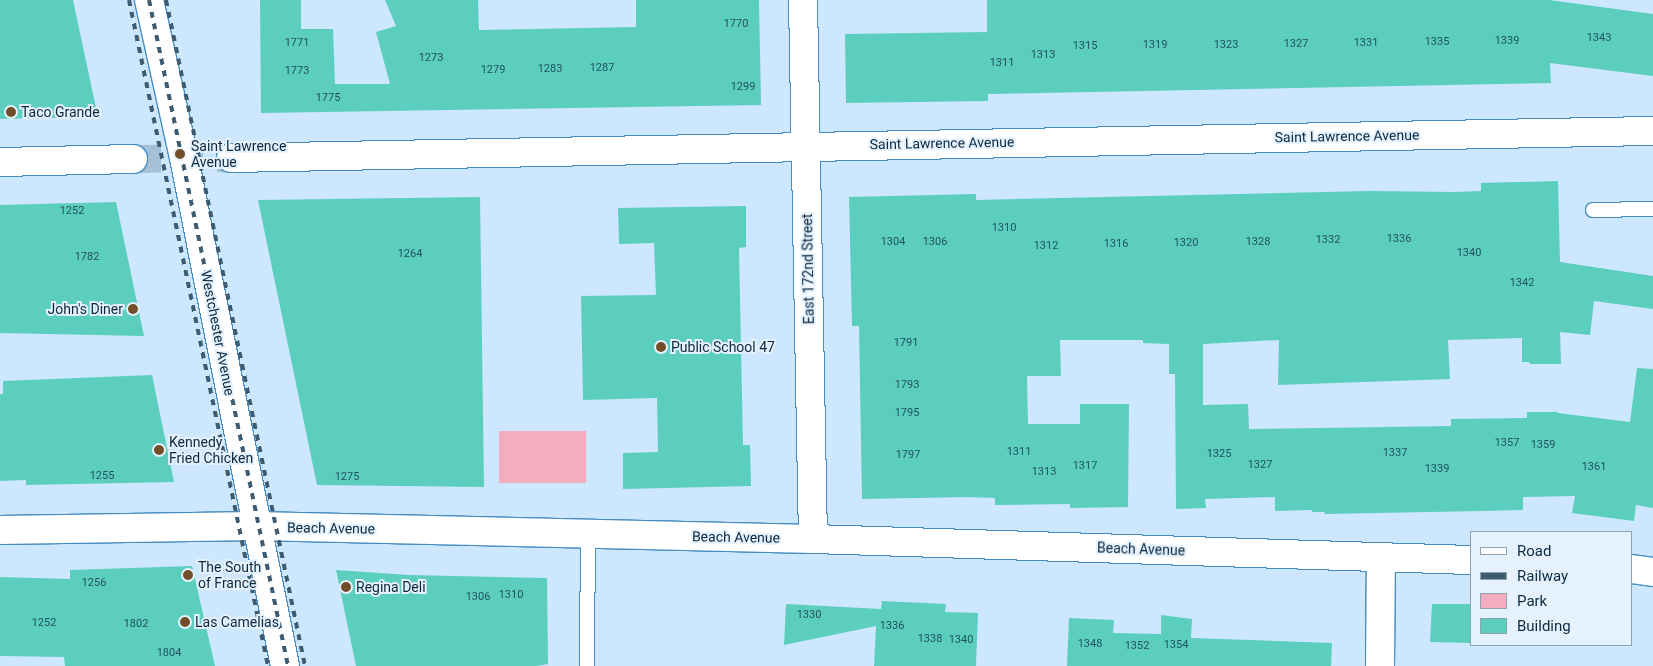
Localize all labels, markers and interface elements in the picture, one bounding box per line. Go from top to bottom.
house number: 1770 [724,17,748,31]
house number: 1343 [1587,31,1611,45]
house number: 1339 [1495,34,1519,48]
house number: 1335 [1425,35,1449,49]
house number: 1771 [285,36,309,50]
house number: 1331 [1354,36,1378,50]
house number: 1327 [1284,37,1308,51]
house number: 1319 [1143,38,1167,52]
house number: 1323 [1214,38,1238,52]
house number: 1315 [1073,39,1097,53]
house number: 1313 [1031,48,1055,62]
house number: 1273 [419,51,443,65]
house number: 1311 [990,56,1014,70]
house number: 1287 [590,61,614,75]
house number: 1283 [538,62,562,76]
house number: 1279 [481,63,505,77]
house number: 1773 [285,64,309,78]
house number: 1299 [731,80,755,94]
house number: 1775 [316,91,340,105]
place label: Taco Grande [21,104,100,120]
marker: Taco Grande [5,106,17,118]
street label: Saint Lawrence Avenue [1275,126,1419,146]
street label: Saint Lawrence Avenue [870,133,1014,153]
place label: Saint Lawrence Avenue [191,138,286,170]
marker: Saint Lawrence Avenue [173,147,187,161]
house number: 1252 [60,204,84,218]
street label: East 172nd Street [799,214,817,324]
house number: 1310 [992,221,1016,235]
house number: 1336 [1387,232,1411,246]
house number: 1332 [1316,233,1340,247]
house number: 1304 [881,235,905,249]
house number: 1306 [923,235,947,249]
house number: 1328 [1246,235,1270,249]
house number: 1320 [1174,236,1198,250]
house number: 1316 [1104,237,1128,251]
house number: 1312 [1034,239,1058,253]
house number: 1340 [1457,246,1481,260]
house number: 1264 [398,247,422,261]
house number: 1782 [75,250,99,264]
street label: Westchester Avenue [198,269,238,397]
house number: 1342 [1510,276,1534,290]
place label: John's Diner [47,301,123,317]
marker: John's Diner [127,303,139,315]
house number: 1791 [894,336,918,350]
place label: Public School 47 [671,339,775,355]
marker: Public School 47 [655,341,667,353]
house number: 1793 [895,378,919,392]
house number: 1795 [895,406,919,420]
place label: Kennedy Fried Chicken [169,434,253,467]
house number: 1357 [1495,436,1519,450]
house number: 1359 [1531,438,1555,452]
marker: Kennedy Fried Chicken [153,444,165,456]
house number: 1311 [1007,445,1031,459]
house number: 1337 [1383,446,1407,460]
house number: 1325 [1207,447,1231,461]
house number: 1797 [896,448,920,462]
house number: 1327 [1248,458,1272,472]
house number: 1317 [1073,459,1097,473]
house number: 1361 [1582,460,1606,474]
house number: 1339 [1425,462,1449,476]
house number: 1313 [1032,465,1056,479]
house number: 1255 [90,469,114,483]
house number: 1275 [335,470,359,484]
street label: Beach Avenue [287,519,375,537]
street label: Beach Avenue [692,528,780,546]
legend [1470,531,1633,646]
street label: Beach Avenue [1097,539,1185,559]
text: Road [1517,542,1551,560]
place label: The South of France [198,559,261,592]
text: Railway [1517,567,1568,585]
marker: The South of France [182,569,194,581]
house number: 1256 [82,576,106,590]
place label: Regina Deli [356,579,426,595]
marker: Regina Deli [340,581,352,593]
house number: 1310 [499,588,523,602]
house number: 1306 [466,590,490,604]
text: Park [1517,592,1547,610]
house number: 1330 [797,608,821,622]
place label: Las Camelias [195,614,279,630]
house number: 1252 [32,616,56,630]
marker: Las Camelias [179,616,191,628]
house number: 1802 [124,617,148,631]
text: Building [1517,617,1571,635]
house number: 1336 [880,619,904,633]
house number: 1338 [918,632,942,646]
house number: 1340 [949,633,973,647]
house number: 1348 [1078,637,1102,651]
house number: 1354 [1164,638,1188,652]
house number: 1352 [1125,639,1149,653]
house number: 1804 [157,646,181,660]

